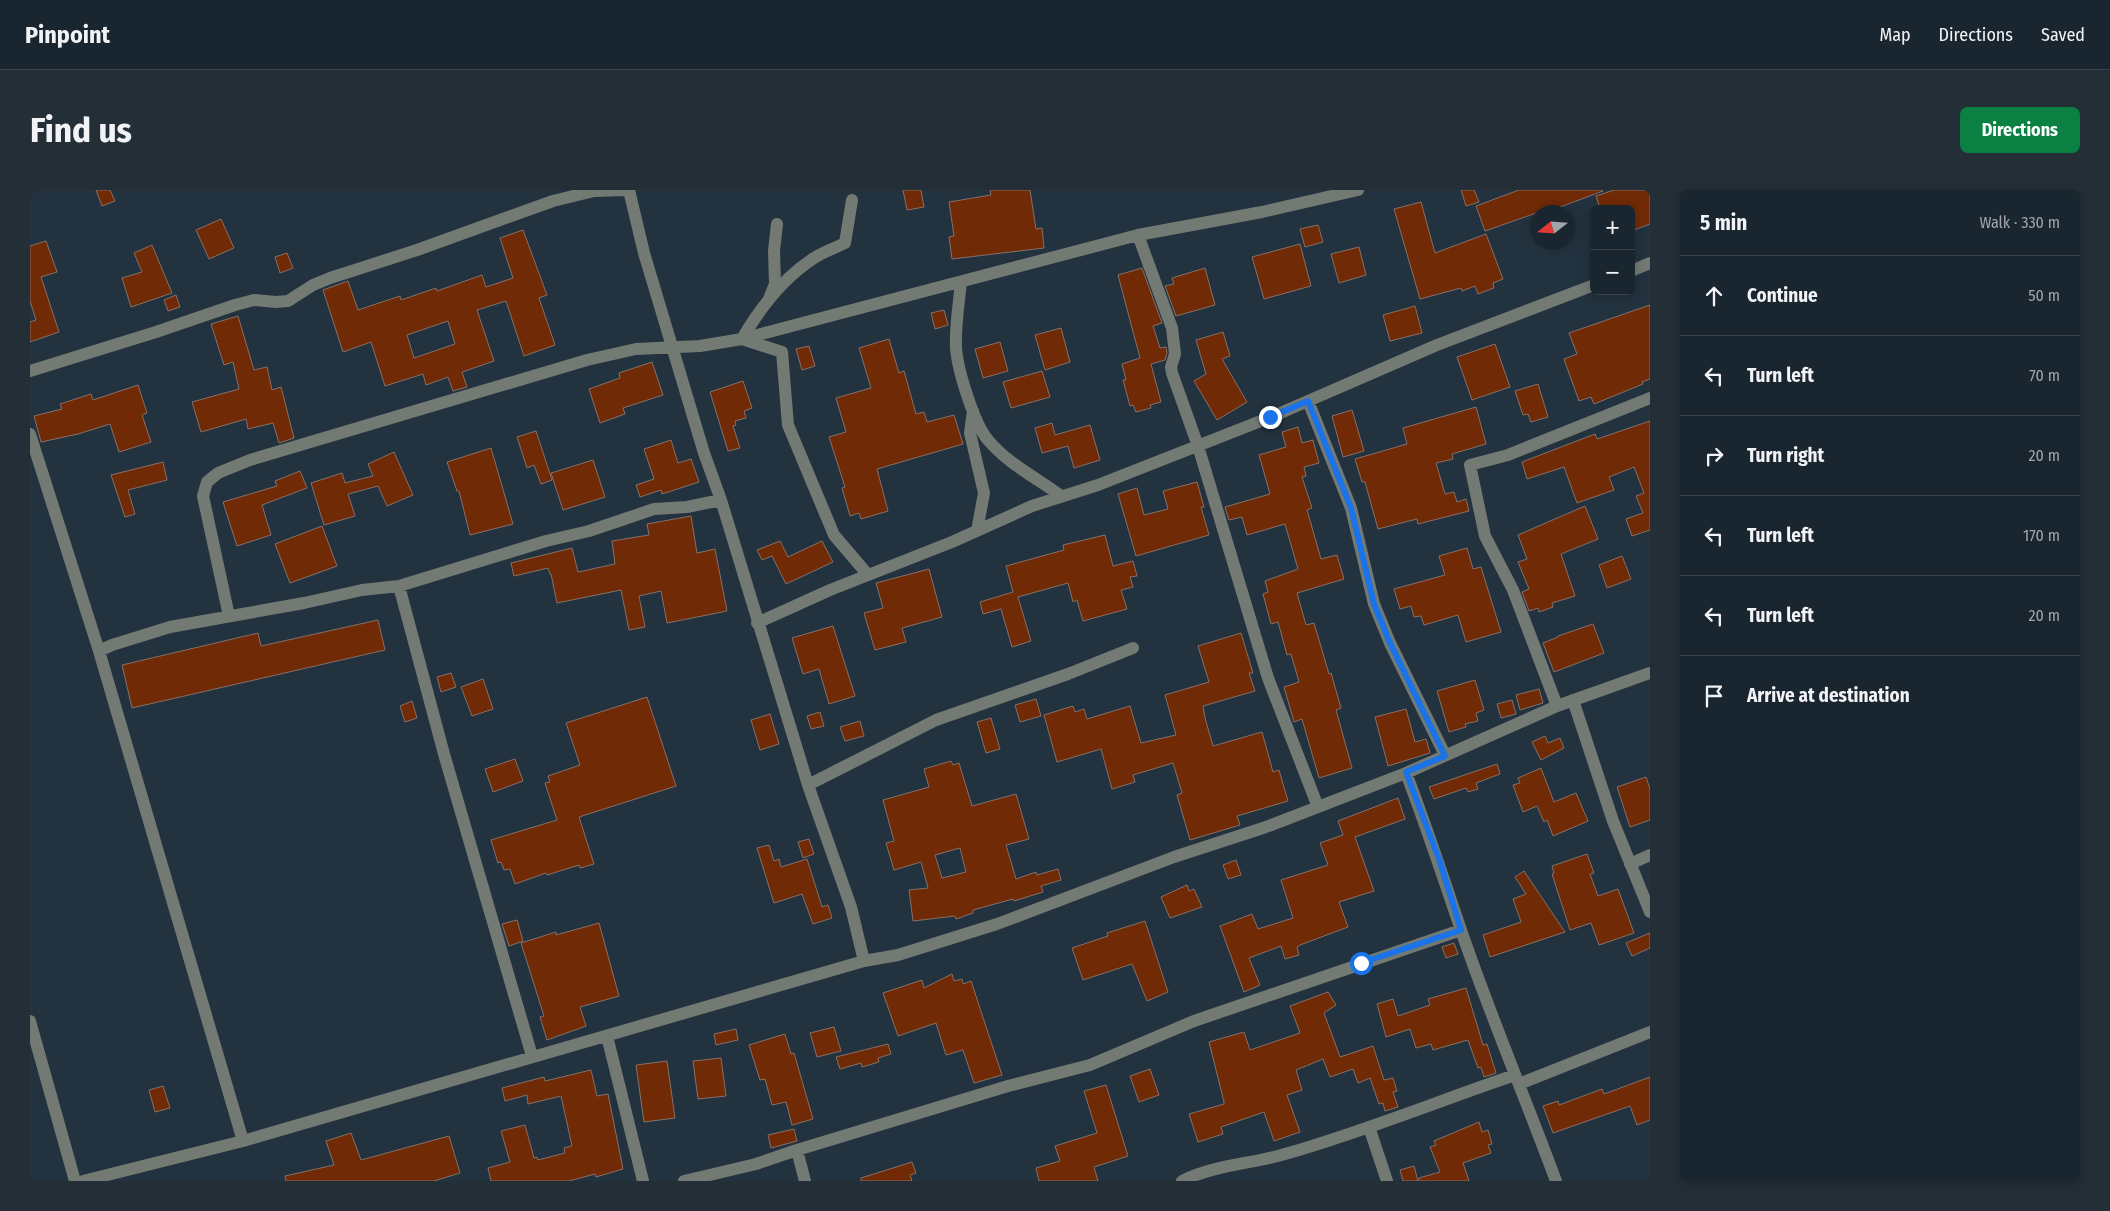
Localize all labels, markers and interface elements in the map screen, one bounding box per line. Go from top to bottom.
text: Pinpoint [25,21,110,49]
text: Map [1879,24,1911,46]
text: Directions [1939,24,2013,46]
text: Saved [2041,24,2085,46]
button: Directions [1960,107,2080,153]
text: Find us [30,109,132,151]
north arrow [1530,205,1575,250]
map controls [1590,205,1635,295]
button: + [1590,205,1635,250]
text: 5 min [1700,210,1747,236]
text: Walk · 330 m [1979,213,2060,232]
button: − [1590,250,1635,295]
icon: ahead [1700,282,1728,310]
text: Continue [1747,284,1818,307]
text: 50 m [2028,286,2060,305]
icon: left [1700,362,1728,390]
text: Turn left [1747,364,1814,387]
text: 70 m [2029,366,2060,385]
route end [1259,406,1282,429]
icon: right [1700,442,1728,470]
text: Turn right [1747,444,1824,467]
text: 20 m [2029,446,2060,465]
icon: left [1700,522,1728,550]
text: Turn left [1747,524,1814,547]
text: 170 m [2023,526,2060,545]
icon: left [1700,602,1728,630]
text: Turn left [1747,604,1814,627]
text: 20 m [2029,606,2060,625]
icon: arrive [1700,682,1728,710]
text: Arrive at destination [1747,684,1910,707]
route start [1350,952,1373,975]

